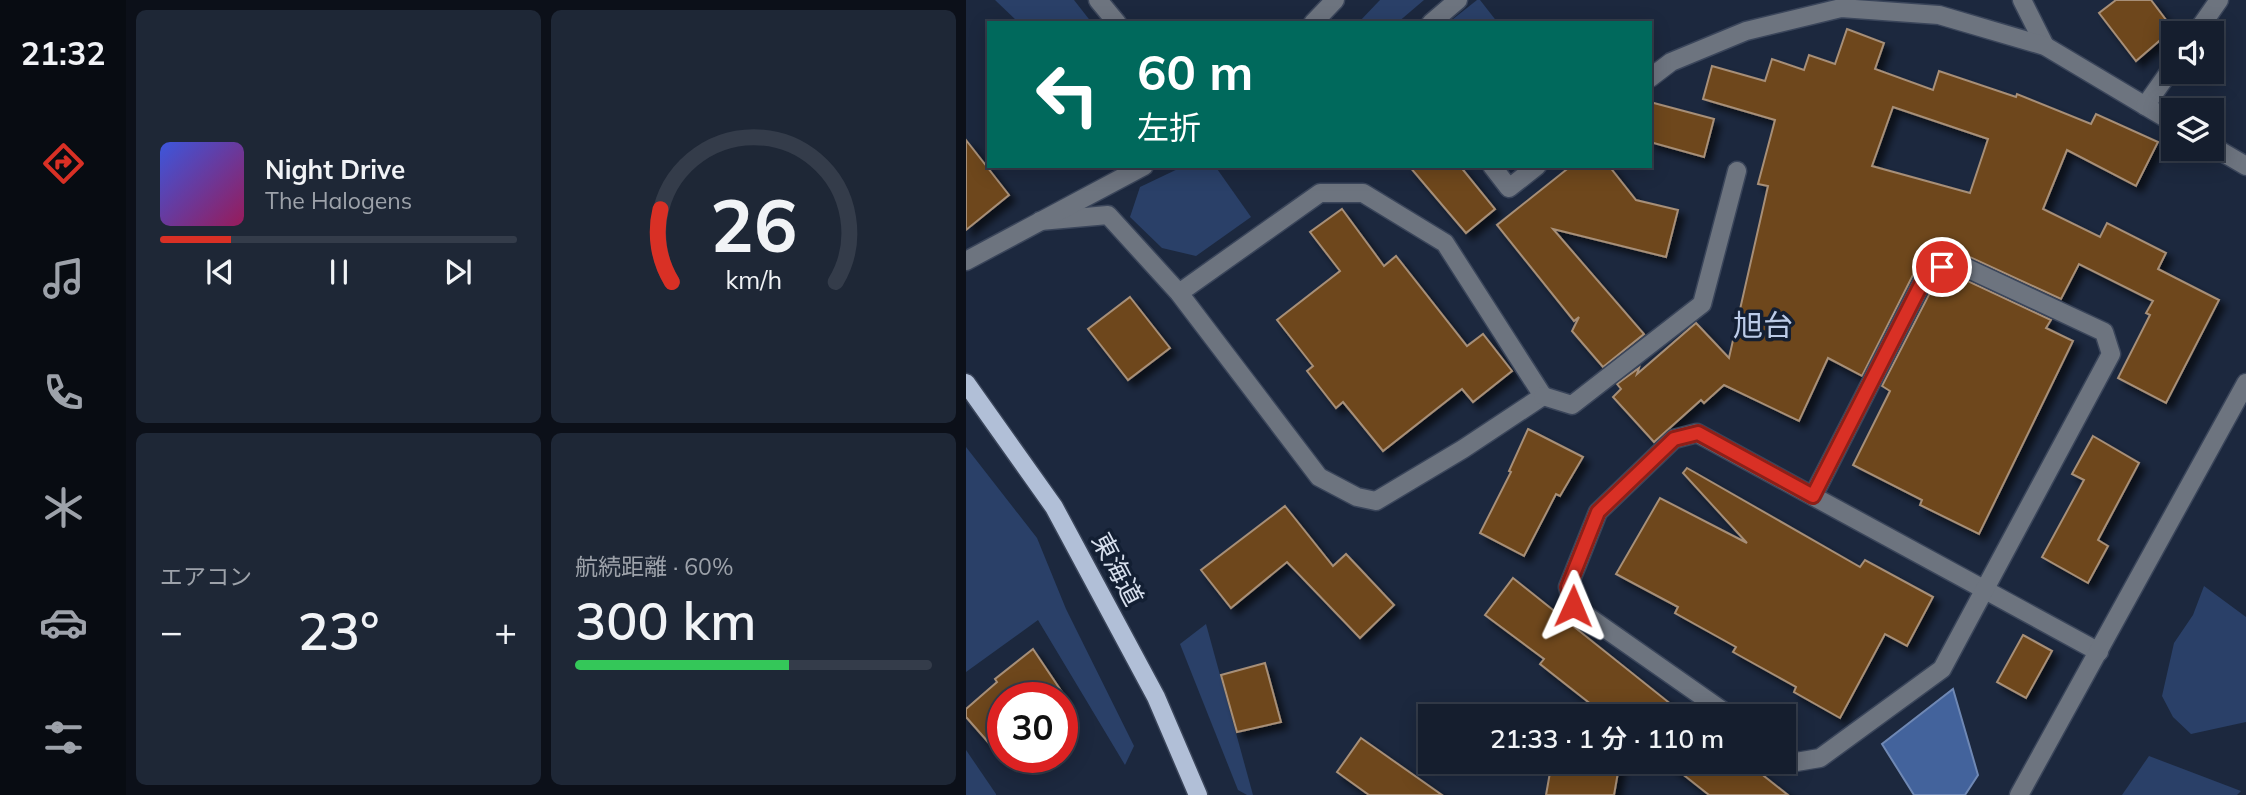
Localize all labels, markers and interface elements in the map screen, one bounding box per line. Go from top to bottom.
map controls [2161,21,2224,161]
button: sound [2161,21,2224,84]
text: 21:32 [21,33,105,73]
text: 60 m [1137,41,1253,102]
icon: left [1022,49,1113,140]
button: layers [2161,98,2224,161]
text: 左折 [1137,107,1201,147]
icon: directions [39,139,88,188]
text: Night Drive [265,153,405,186]
text: 26 [710,180,797,271]
text: The Halogens [265,186,412,215]
pin [1912,237,1972,297]
icon: arrive [1923,248,1961,286]
icon: previous [201,253,239,291]
icon: pause [320,253,358,291]
icon: next [439,253,477,291]
icon: music [39,254,88,303]
text: km/h [725,264,782,295]
district label: 旭台 [1733,306,1793,344]
icon: phone [39,368,88,417]
icon: climate [39,483,88,532]
street label: 東海道 [1085,527,1151,611]
text: 航続距離 · 60% [575,552,733,581]
text: エアコン [160,562,252,591]
position arrow [1536,569,1610,643]
text: 300 km [575,588,756,653]
icon: car [39,598,88,647]
text: 23° [298,598,379,663]
text: − [160,607,183,655]
text: + [494,607,517,655]
speed limit sign: 30 [987,682,1078,773]
icon: filters [39,713,88,762]
text: 21:33 · 1 分 · 110 m [1490,722,1724,755]

